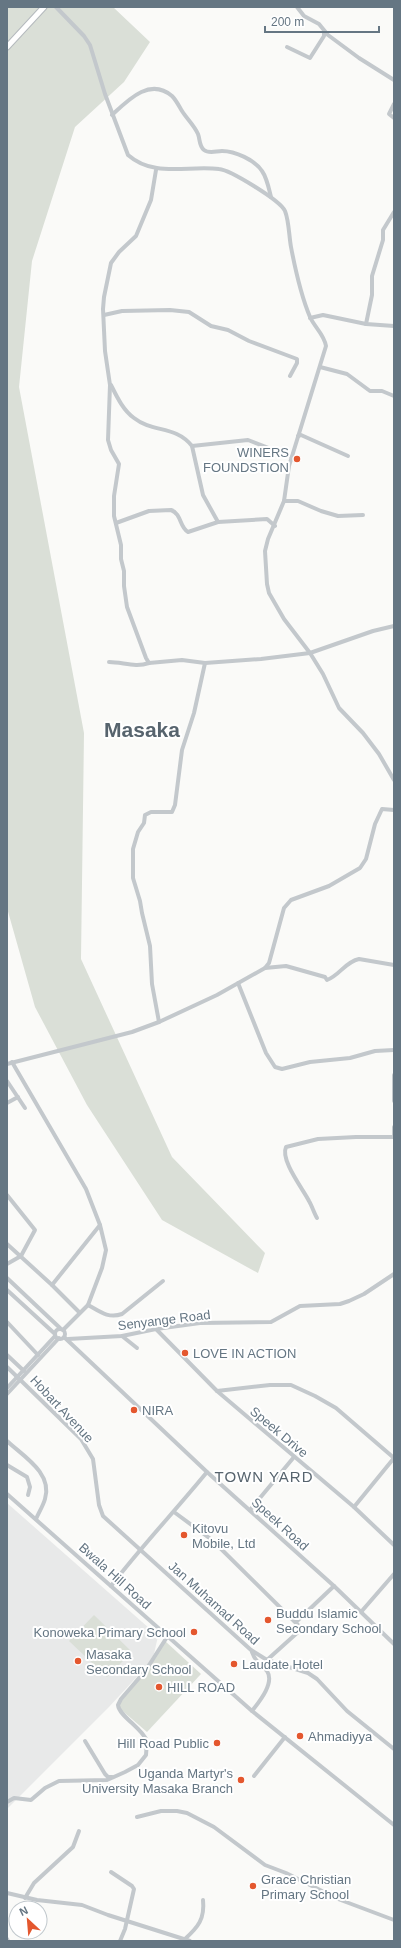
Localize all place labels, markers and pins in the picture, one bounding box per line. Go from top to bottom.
place label: WINERS FOUNDSTION [203,445,289,475]
marker: WINERS FOUNDSTION [292,454,302,464]
place label: LOVE IN ACTION [193,1346,296,1361]
marker: LOVE IN ACTION [180,1348,190,1358]
place label: NIRA [142,1403,173,1418]
marker: NIRA [129,1405,139,1415]
place label: Kitovu Mobile, Ltd [192,1521,256,1551]
marker: Kitovu Mobile, Ltd [179,1530,189,1540]
place label: Buddu Islamic Secondary School [276,1606,382,1636]
marker: Buddu Islamic Secondary School [263,1615,273,1625]
place label: Konoweka Primary School [34,1625,186,1640]
marker: Konoweka Primary School [189,1627,199,1637]
place label: Masaka Secondary School [86,1647,192,1677]
marker: Masaka Secondary School [73,1656,83,1666]
place label: Laudate Hotel [242,1657,323,1672]
marker: Laudate Hotel [229,1659,239,1669]
place label: HILL ROAD [167,1680,235,1695]
marker: HILL ROAD [154,1682,164,1692]
place label: Ahmadiyya [308,1729,373,1744]
marker: Ahmadiyya [295,1731,305,1741]
place label: Hill Road Public [117,1736,209,1751]
marker: Hill Road Public [212,1738,222,1748]
place label: Uganda Martyr's University Masaka Branch [82,1766,233,1796]
marker: Uganda Martyr's University Masaka Branch [236,1775,246,1785]
place label: Grace Christian Primary School [261,1872,351,1902]
marker: Grace Christian Primary School [248,1881,258,1891]

